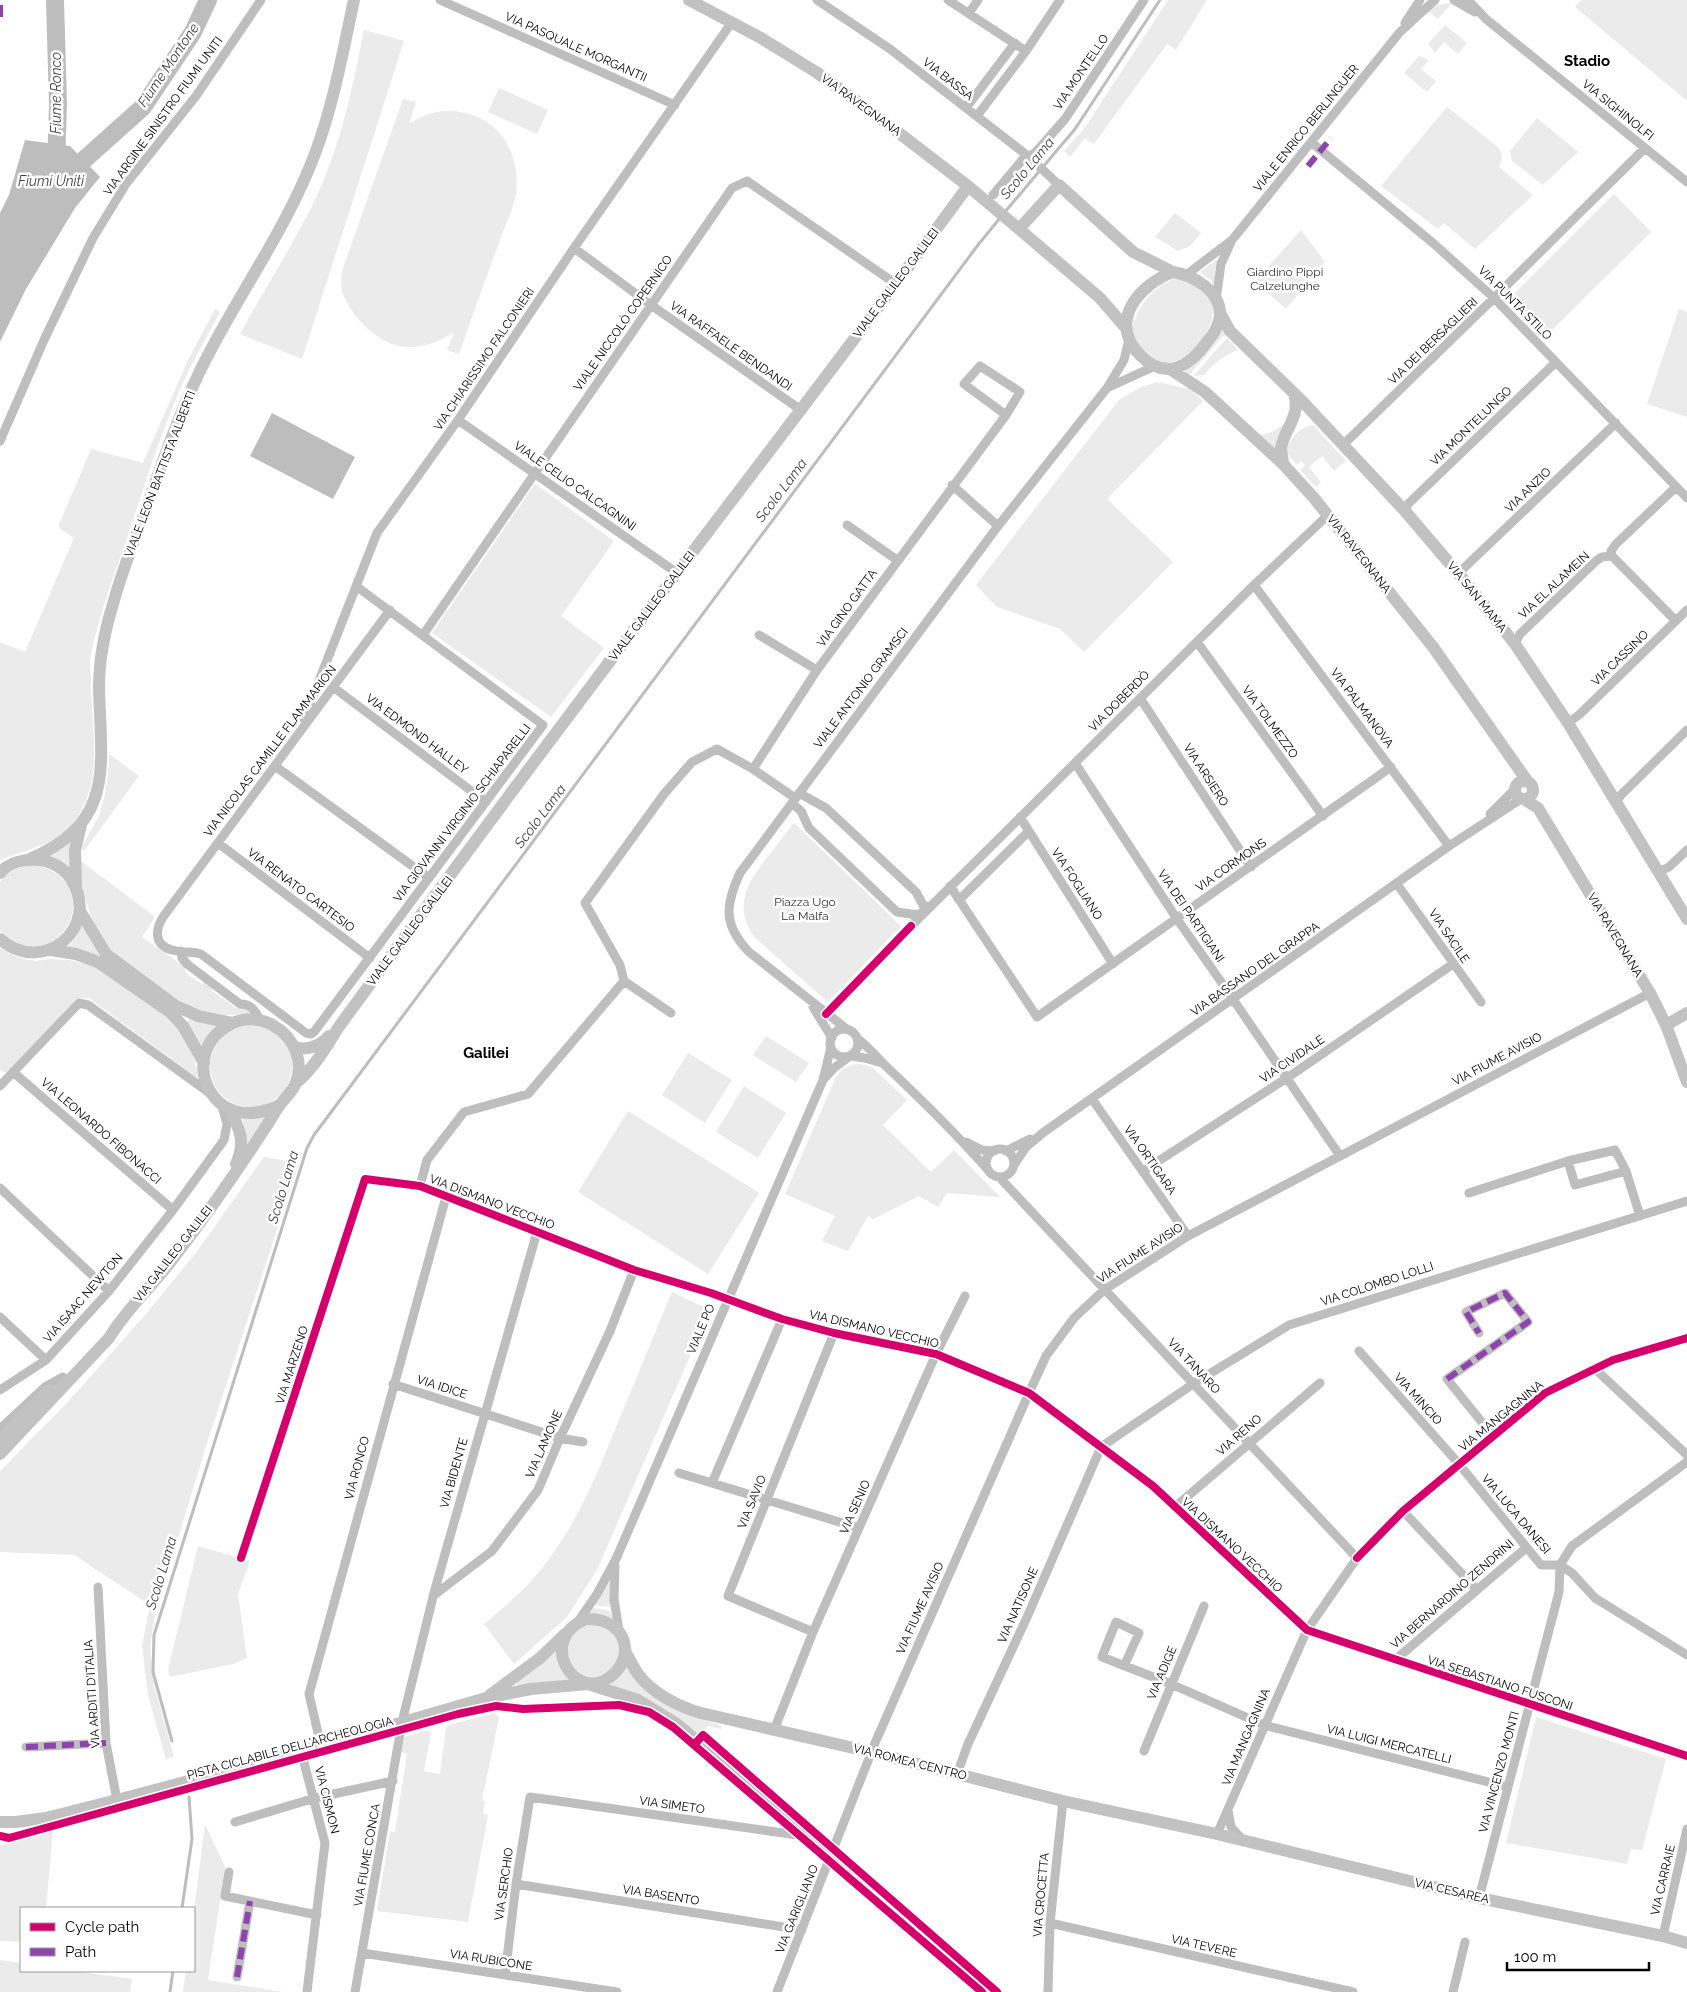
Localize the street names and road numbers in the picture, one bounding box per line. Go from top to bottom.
street label: VIA PASQUALE MORGANTII [503,9,649,85]
street label: VIA MONTELLO [1051,32,1111,112]
street label: VIA ARGINE SINISTRO FIUMI UNITI [101,34,225,198]
street label: VIA BASSA [920,55,976,103]
street label: VIALE ENRICO BERLINGUER [1250,62,1362,194]
street label: VIA RAVEGNANA [818,71,904,139]
street label: VIA SIGHINOLFI [1579,77,1657,143]
street label: VIALE GALILEO GALILEI [850,226,942,340]
street label: VIALE NICCOLÒ COPERNICO [571,253,675,393]
street label: VIA PUNTA STILO [1475,263,1555,343]
street label: VIA CHIARISSIMO FALCONIERI [431,285,537,433]
street label: VIA DEI BERSAGLIERI [1385,295,1481,387]
street label: VIA RAFFAELE BENDANDI [667,298,795,394]
street label: VIA MONTELUNGO [1427,383,1515,469]
street label: VIALE LEON BATTISTA ALBERTI [122,389,198,559]
street label: VIALE CELIO CALCAGNINI [511,438,639,534]
street label: VIA ANZIO [1502,465,1554,515]
street label: VIA RAVEGNANA [1324,512,1394,596]
street label: VIALE GALILEO GALILEI [606,549,698,663]
street label: VIA EL ALAMEIN [1516,549,1592,621]
street label: VIA SAN MAMA [1444,559,1510,635]
street label: VIA GINO GATTA [814,566,880,650]
street label: VIALE ANTONIO GRAMSCI [811,625,911,751]
street label: VIA CASSINO [1589,627,1651,689]
street label: VIA NICOLAS CAMILLE FLAMMARION [201,662,339,840]
street label: VIA PALMANOVA [1328,665,1396,751]
street label: VIA DOBERDÒ [1086,668,1152,734]
street label: VIA TOLMEZZO [1239,683,1301,761]
street label: VIA EDMOND HALLEY [363,691,471,777]
street label: VIA GIOVANNI VIRGINIO SCHIAPARELLI [390,721,534,905]
street label: VIA ARSIERO [1181,741,1231,809]
street label: VIA CORMONS [1193,835,1269,895]
street label: VIA RENATO CARTESIO [245,845,357,935]
street label: VIA FOGLIANO [1049,845,1105,923]
street label: VIA DEI PARTIGIANI [1155,867,1227,965]
street label: VIALE GALILEO GALILEI [364,874,456,988]
street label: VIA RAVEGNANA [1584,890,1646,980]
street label: VIA SACILE [1426,906,1472,966]
street label: VIA BASSANO DEL GRAPPA [1188,919,1322,1019]
street label: VIA FIUME AVISIO [1450,1029,1544,1089]
street label: VIA CIVIDALE [1257,1032,1327,1086]
street label: VIA LEONARDO FIBONACCI [38,1075,164,1187]
street label: VIA ORTIGARA [1121,1123,1179,1197]
street label: VIA DISMANO VECCHIO [427,1172,557,1232]
street label: VIA GALILEO GALILEI [131,1203,215,1305]
street label: VIA FIUME AVISIO [1095,1220,1185,1286]
street label: VIA ISAAC NEWTON [40,1251,126,1345]
street label: VIA COLOMBO LOLLI [1319,1259,1435,1309]
street label: VIALE PO [684,1302,718,1356]
street label: VIA DISMANO VECCHIO [808,1307,940,1351]
street label: VIA MARZENO [273,1324,311,1406]
street label: VIA TANARO [1165,1335,1223,1397]
street label: VIA MINCIO [1391,1370,1445,1428]
street label: VIA IDICE [415,1372,469,1402]
street label: VIA MANGAGNINA [1456,1378,1546,1454]
street label: VIA LAMONE [523,1408,565,1480]
street label: VIA RENO [1214,1412,1264,1458]
street label: VIA RONCO [342,1435,372,1501]
street label: VIA BIDENTE [437,1436,471,1510]
street label: VIA LUCA DANESI [1479,1471,1553,1557]
street label: VIA SAVIO [735,1473,769,1531]
street label: VIA SENIO [837,1478,873,1536]
street label: VIA DISMANO VECCHIO [1179,1495,1285,1595]
street label: VIA BERNARDINO ZENDRINI [1387,1537,1517,1651]
street label: VIA FIUME AVISIO [893,1560,947,1656]
street label: VIA NATISONE [995,1565,1041,1645]
street label: VIA ARDITI D'ITALIA [81,1639,103,1749]
street label: VIA ADIGE [1144,1644,1180,1702]
street label: VIA SEBASTIANO FUSCONI [1425,1653,1575,1713]
street label: VIA MANGAGNINA [1219,1686,1273,1788]
street label: VIA VINCENZO MONTI [1476,1710,1522,1834]
street label: PISTA CICLABILE DELL'ARCHEOLOGIA [185,1714,395,1782]
street label: VIA LUIGI MERCATELLI [1325,1722,1453,1766]
street label: VIA ROMEA CENTRO [852,1741,968,1783]
street label: VIA CISMON [312,1765,342,1835]
street label: VIA SIMETO [638,1793,706,1817]
street label: VIA FIUME CONCA [351,1802,383,1908]
street label: VIA CARRAIE [1648,1843,1678,1917]
street label: VIA SERCHIO [492,1847,516,1921]
street label: VIA CROCETTA [1030,1852,1052,1938]
street label: VIA GARIGLIANO [773,1863,821,1955]
street label: VIA CESAREA [1413,1876,1491,1906]
street label: VIA BASENTO [622,1882,700,1908]
street label: VIA TEVERE [1170,1932,1238,1960]
street label: VIA RUBICONE [449,1947,533,1973]

